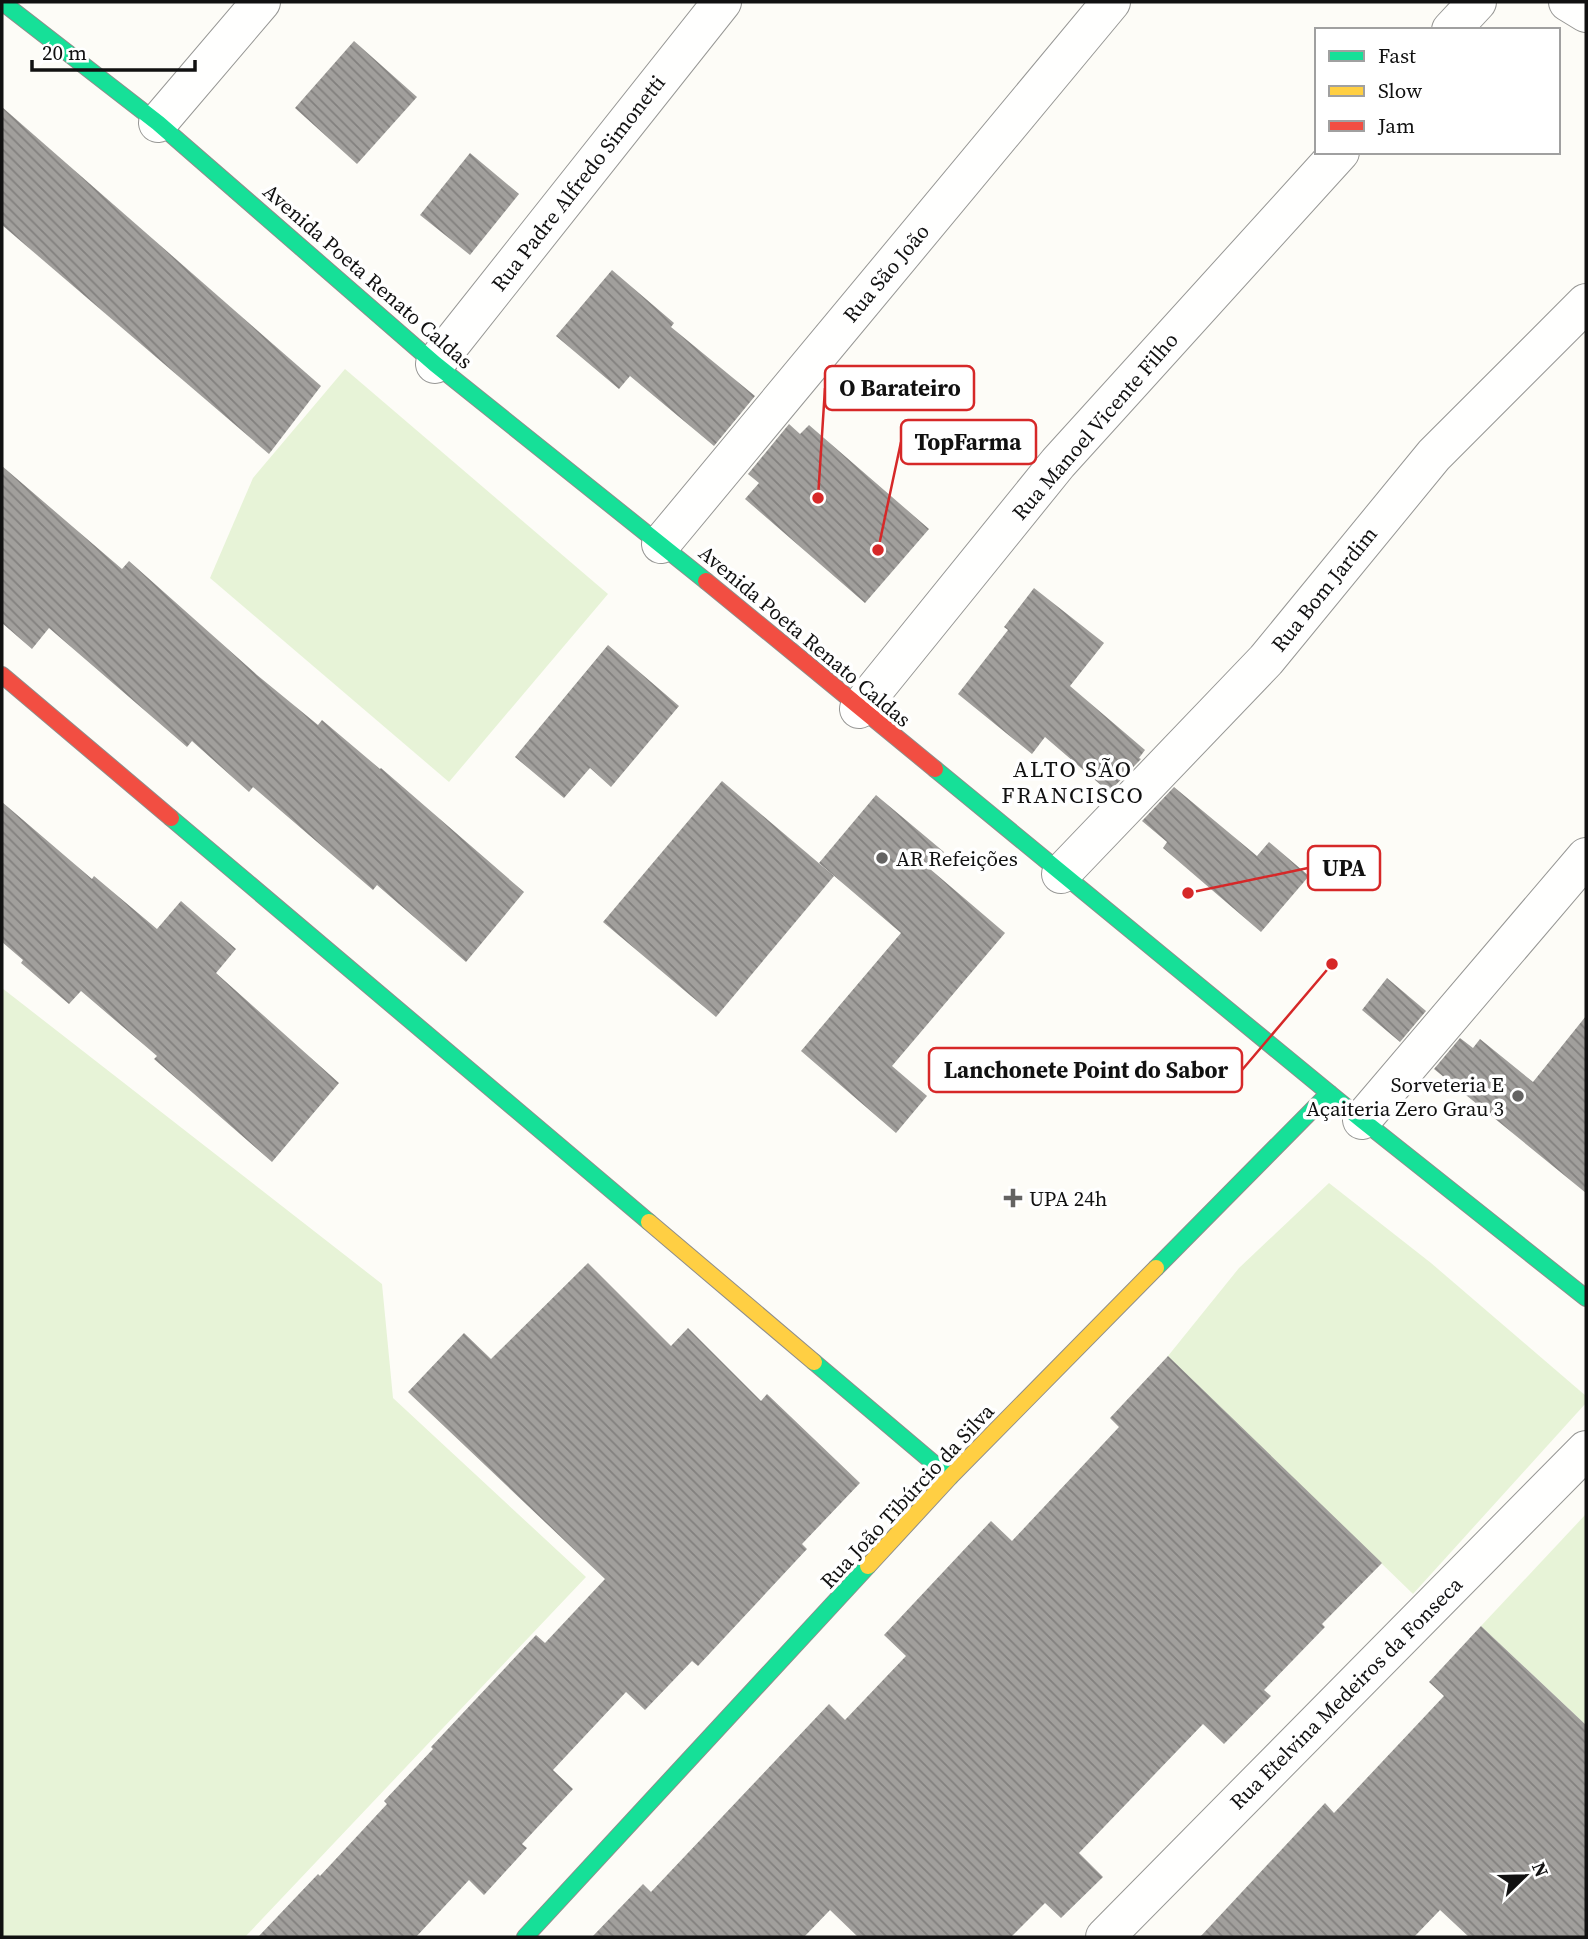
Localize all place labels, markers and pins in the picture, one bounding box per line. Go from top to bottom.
callout: O Barateiro [825,366,974,410]
callout: TopFarma [901,420,1036,464]
place label: AR Refeições [896,844,1018,873]
callout: UPA [1308,846,1380,890]
marker: AR Refeições [874,850,890,866]
callout: Lanchonete Point do Sabor [929,1048,1242,1092]
place label: Sorveteria E Açaiteria Zero Grau 3 [1306,1070,1504,1123]
marker: Sorveteria E Açaiteria Zero Grau 3 [1510,1088,1526,1104]
place label: UPA 24h [1029,1184,1107,1213]
marker: UPA 24h [1003,1188,1023,1208]

